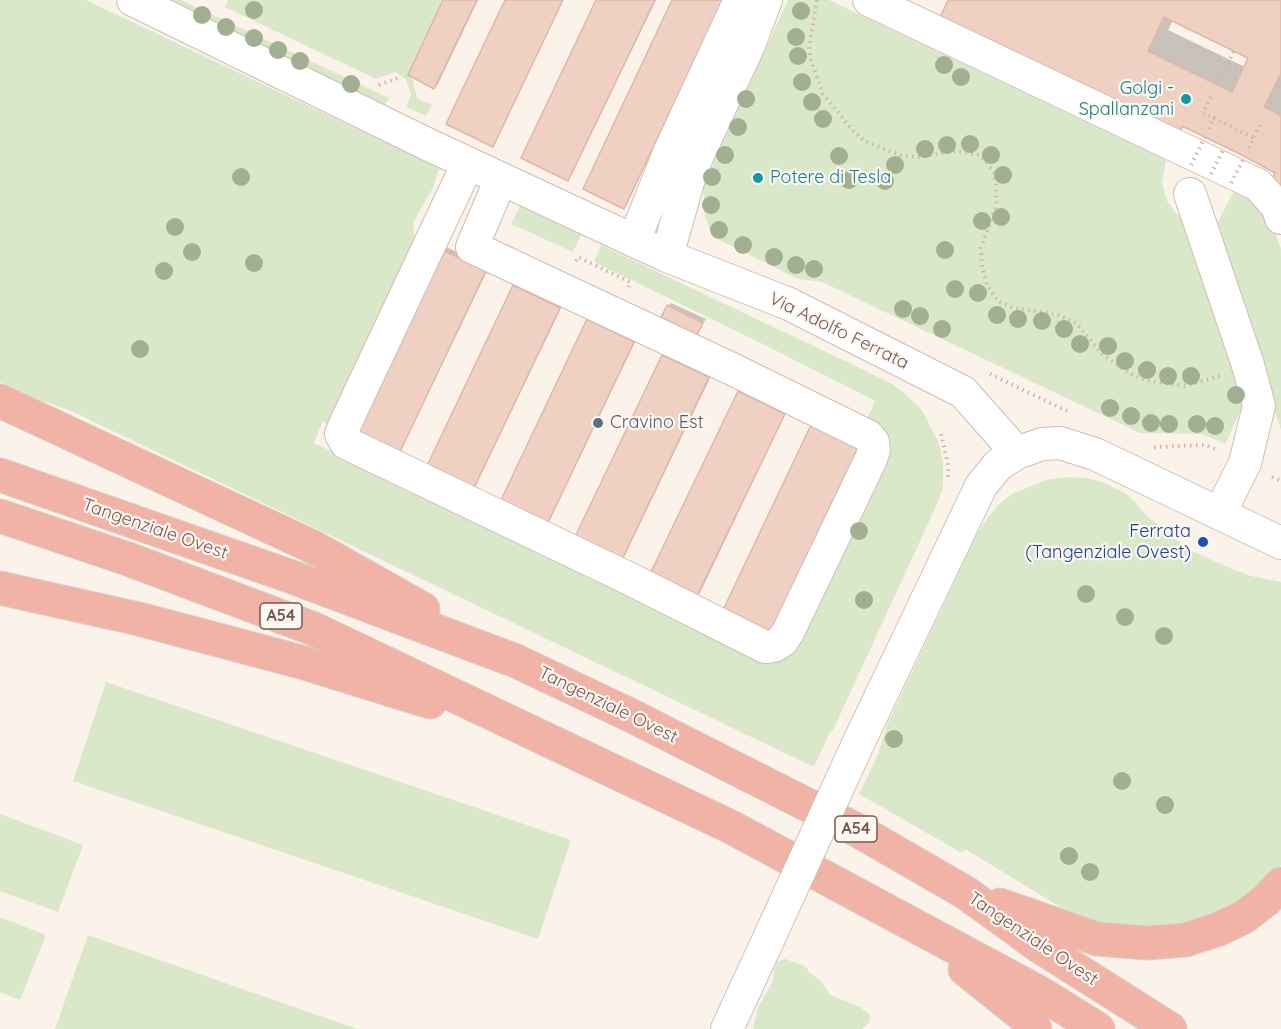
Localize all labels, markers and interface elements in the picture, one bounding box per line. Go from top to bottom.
place label: Golgi - Spallanzani [1079,78,1174,121]
marker: Golgi - Spallanzani [1179,92,1193,106]
place label: Potere di Tesla [770,167,891,189]
marker: Potere di Tesla [751,171,765,185]
street label: Via Adolfo Ferrata [766,288,912,374]
place label: Cravino Est [610,412,703,434]
marker: Cravino Est [591,416,605,430]
street label: Tangenziale Ovest [80,494,230,564]
place label: Ferrata (Tangenziale Ovest) [1025,521,1191,564]
marker: Ferrata (Tangenziale Ovest) [1196,535,1210,549]
road number: A54 [260,603,302,629]
street label: Tangenziale Ovest [535,662,681,748]
road number: A54 [835,816,877,842]
street label: Tangenziale Ovest [964,887,1102,991]

